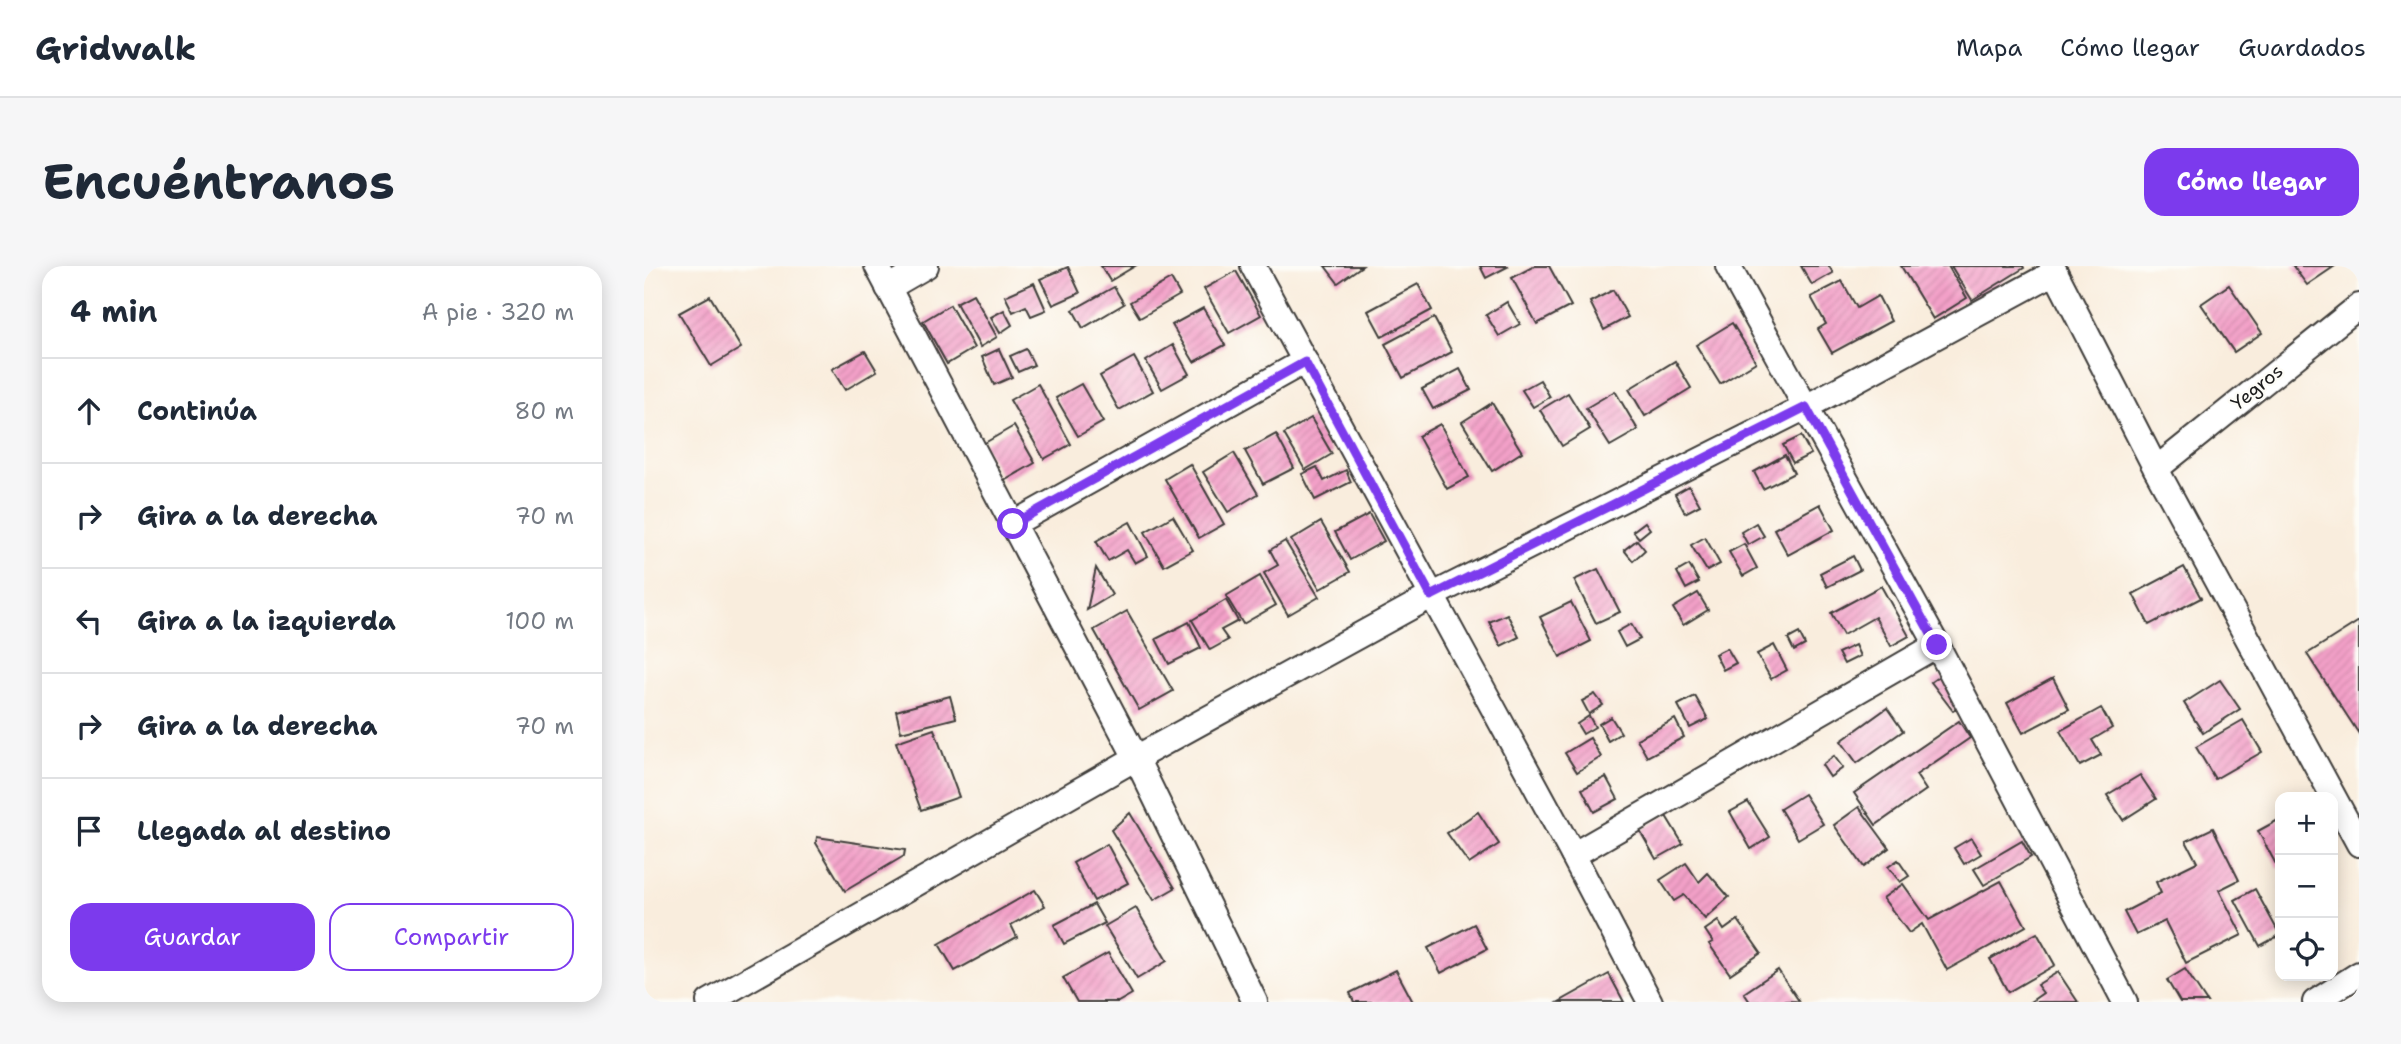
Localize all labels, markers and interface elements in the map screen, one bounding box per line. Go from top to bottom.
text: Gridwalk [35,26,196,71]
text: Mapa [1956,32,2022,64]
text: Cómo llegar [2060,32,2200,64]
text: Guardados [2238,32,2366,64]
button: Cómo llegar [2144,148,2359,216]
text: Encuéntranos [42,149,395,215]
text: 4 min [70,291,157,332]
text: A pie · 320 m [422,297,574,327]
street label: Yegros [2226,358,2288,416]
icon: ahead [70,392,108,430]
text: Continúa [137,393,257,428]
text: 80 m [515,396,574,426]
icon: right [70,497,108,535]
text: Gira a la derecha [137,498,378,533]
text: 70 m [515,501,574,531]
route start [997,508,1028,539]
icon: left [70,602,108,640]
text: Gira a la izquierda [137,603,396,638]
text: 100 m [505,606,574,636]
route end [1921,629,1952,660]
icon: right [70,707,108,745]
text: Gira a la derecha [137,708,378,743]
text: 70 m [515,711,574,741]
map controls [2275,792,2338,981]
button: + [2275,792,2338,855]
icon: arrive [70,812,108,850]
text: Llegada al destino [137,813,391,848]
button: − [2275,855,2338,918]
button: Guardar [70,903,315,971]
button: Compartir [329,903,574,971]
button: locate [2275,918,2338,981]

